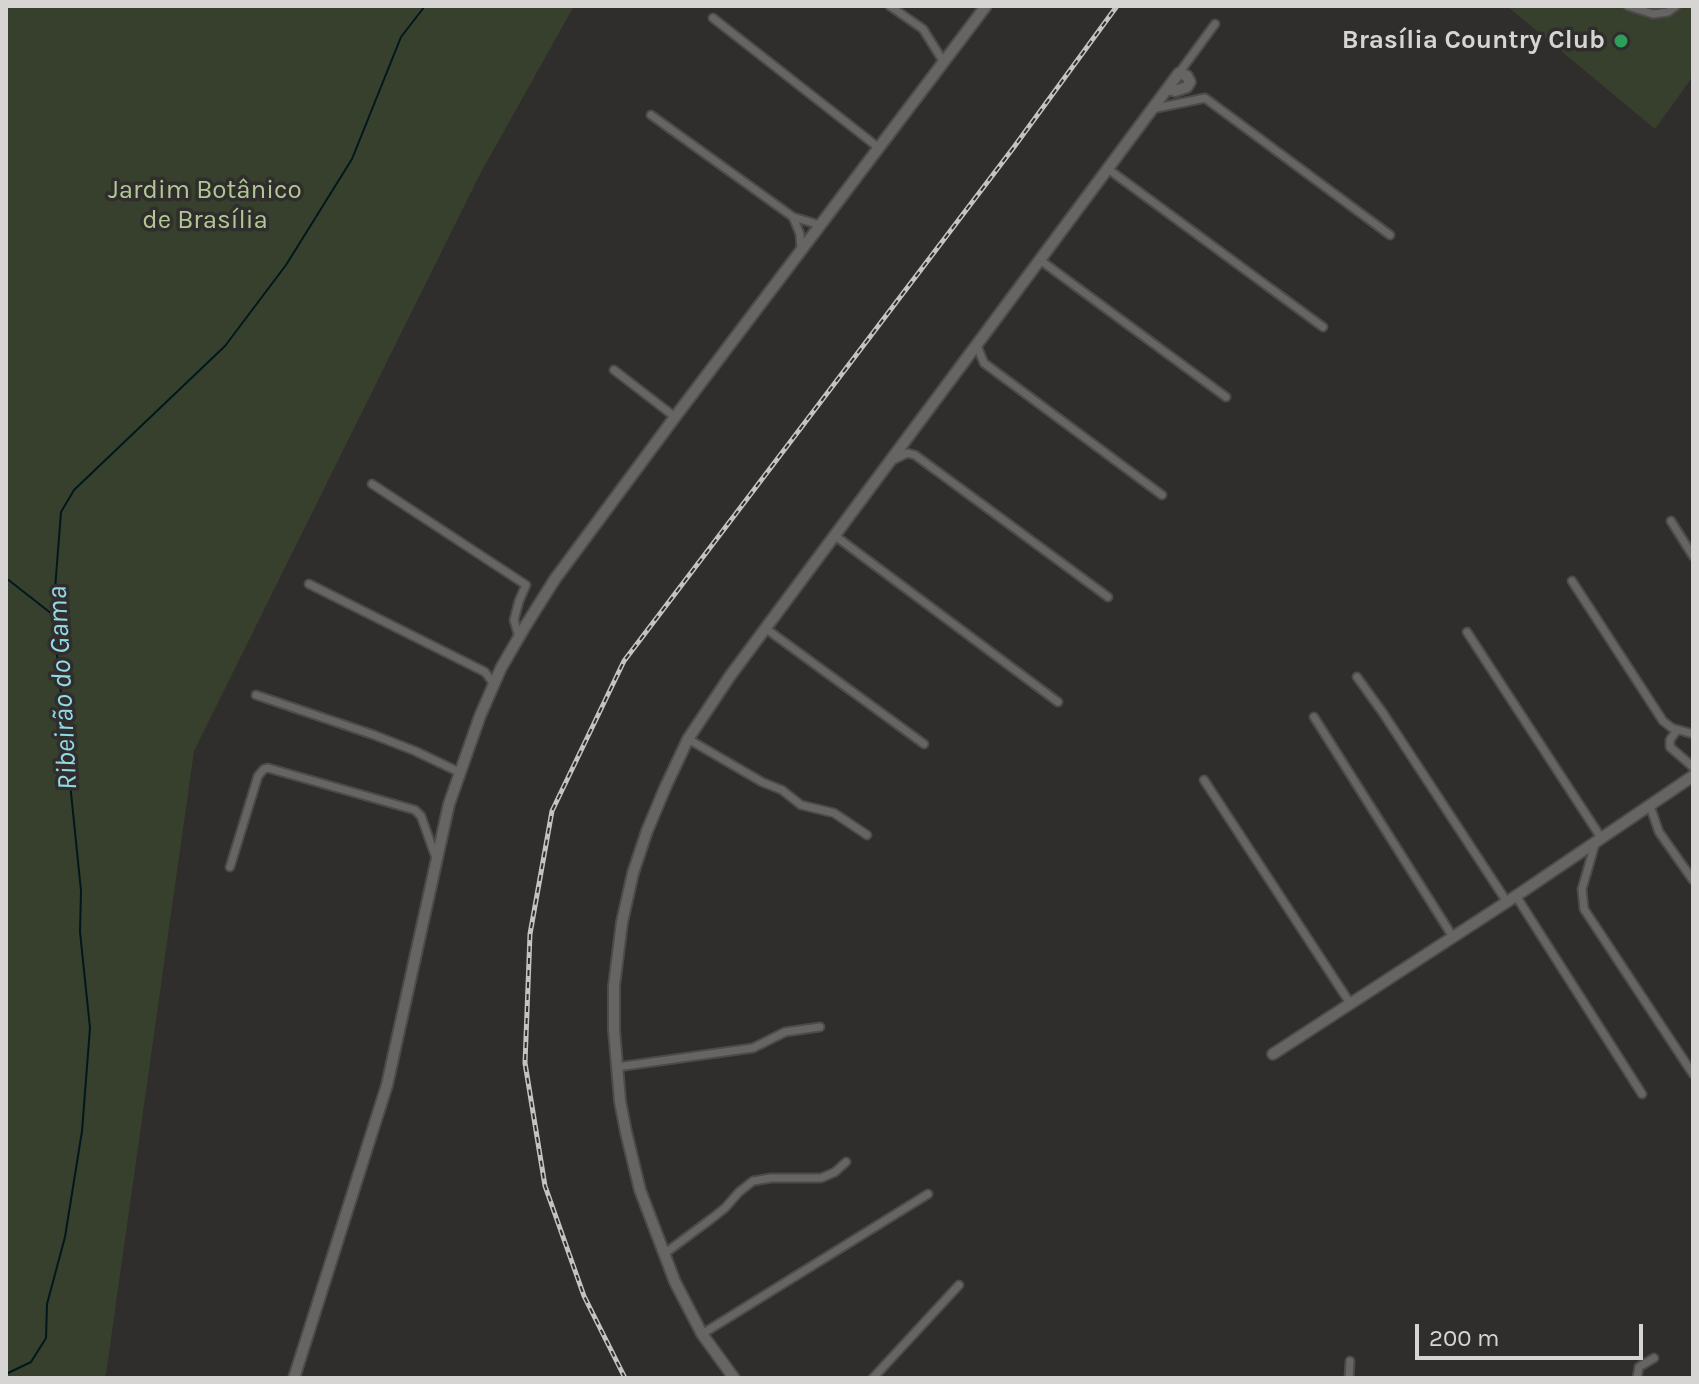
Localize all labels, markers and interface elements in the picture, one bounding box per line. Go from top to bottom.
place label: Brasília Country Club [1342,25,1605,57]
marker: Brasília Country Club [1612,32,1630,50]
park label: Jardim Botânico de Brasília [108,175,302,236]
water label: Ribeirão do Gama [41,585,85,791]
scale bar [1419,1308,1647,1358]
text: 200 m [1429,1324,1500,1352]

